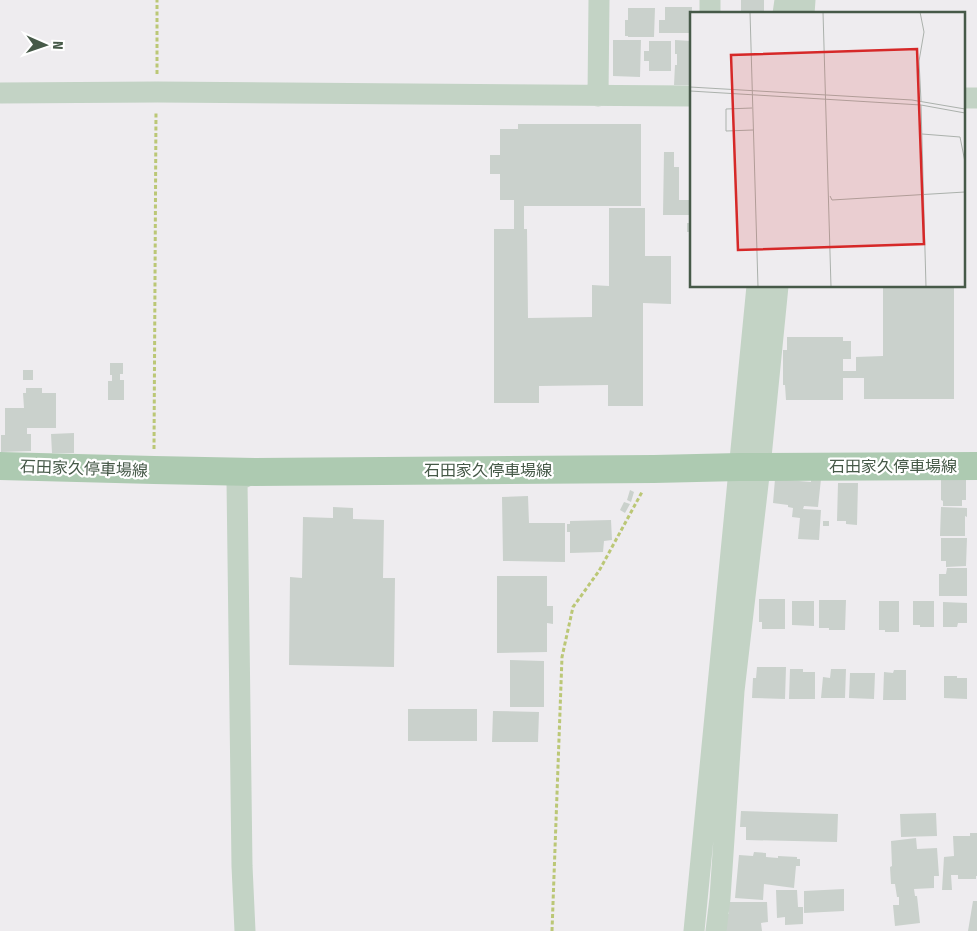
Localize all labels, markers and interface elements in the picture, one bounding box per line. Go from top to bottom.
inset map [690,12,964,288]
north arrow [20,20,70,70]
text: N [49,41,66,50]
street label: 石田家久停車場線 [20,457,148,480]
street label: 石田家久停車場線 [829,457,957,476]
street label: 石田家久停車場線 [424,461,552,480]

